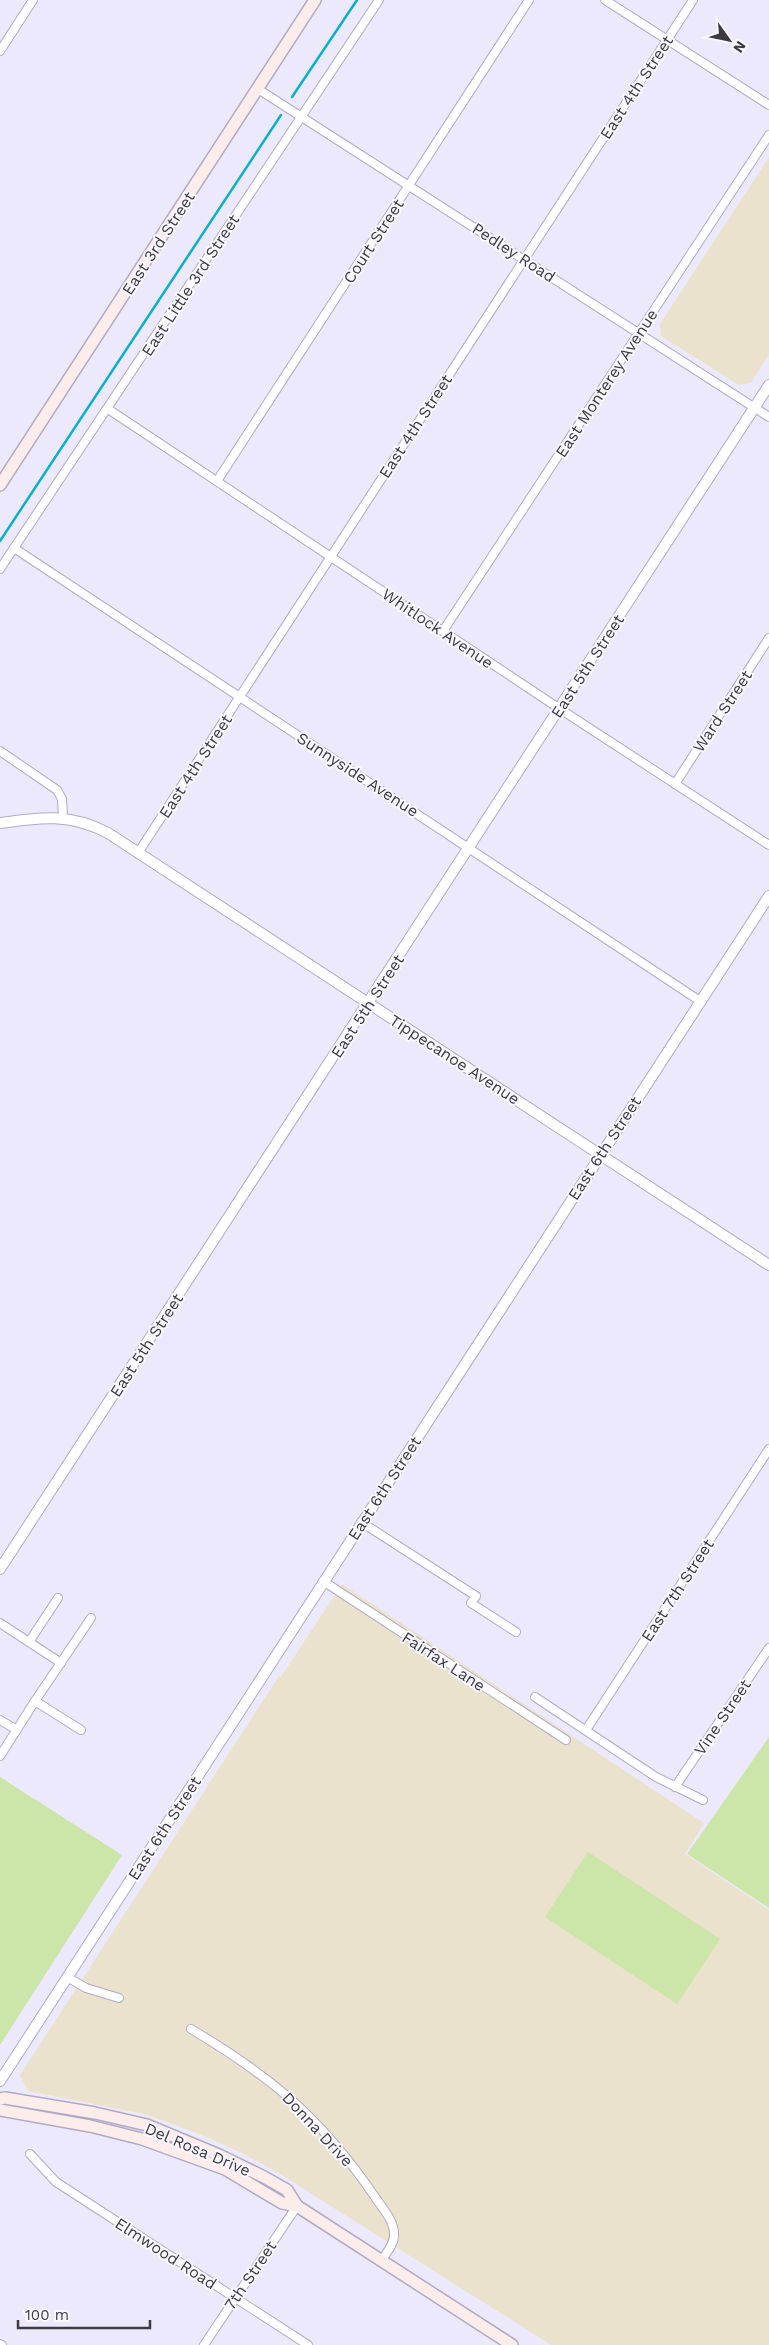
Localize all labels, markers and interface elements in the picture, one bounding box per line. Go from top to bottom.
north arrow [704,15,754,65]
street label: East 4th Street [596,32,677,143]
text: N [730,38,749,56]
street label: East 3rd Street [118,188,199,298]
street label: Court Street [339,195,408,287]
street label: East Little 3rd Street [138,211,243,360]
street label: Pedley Road [469,219,559,286]
street label: East Monterey Avenue [551,306,662,461]
street label: East 4th Street [375,371,456,482]
street label: Whitlock Avenue [379,584,497,673]
street label: East 5th Street [547,611,628,722]
street label: Ward Street [689,667,756,756]
street label: East 4th Street [155,711,236,822]
street label: Sunnyside Avenue [293,728,422,821]
street label: East 5th Street [327,951,408,1062]
street label: Tippecanoe Avenue [386,1010,523,1109]
street label: East 6th Street [564,1093,645,1204]
street label: East 5th Street [106,1290,187,1401]
street label: East 6th Street [344,1433,425,1544]
street label: East 7th Street [637,1535,718,1645]
street label: Fairfax Lane [399,1628,489,1695]
street label: Vine Street [690,1676,755,1759]
street label: East 6th Street [124,1773,205,1884]
street label: Donna Drive [278,2088,357,2171]
street label: Del Rosa Drive [142,2119,253,2180]
street label: Elmwood Road [111,2214,220,2293]
street label: 7th Street [220,2237,281,2313]
scale bar [18,2298,150,2330]
text: 100 m [25,2306,69,2324]

